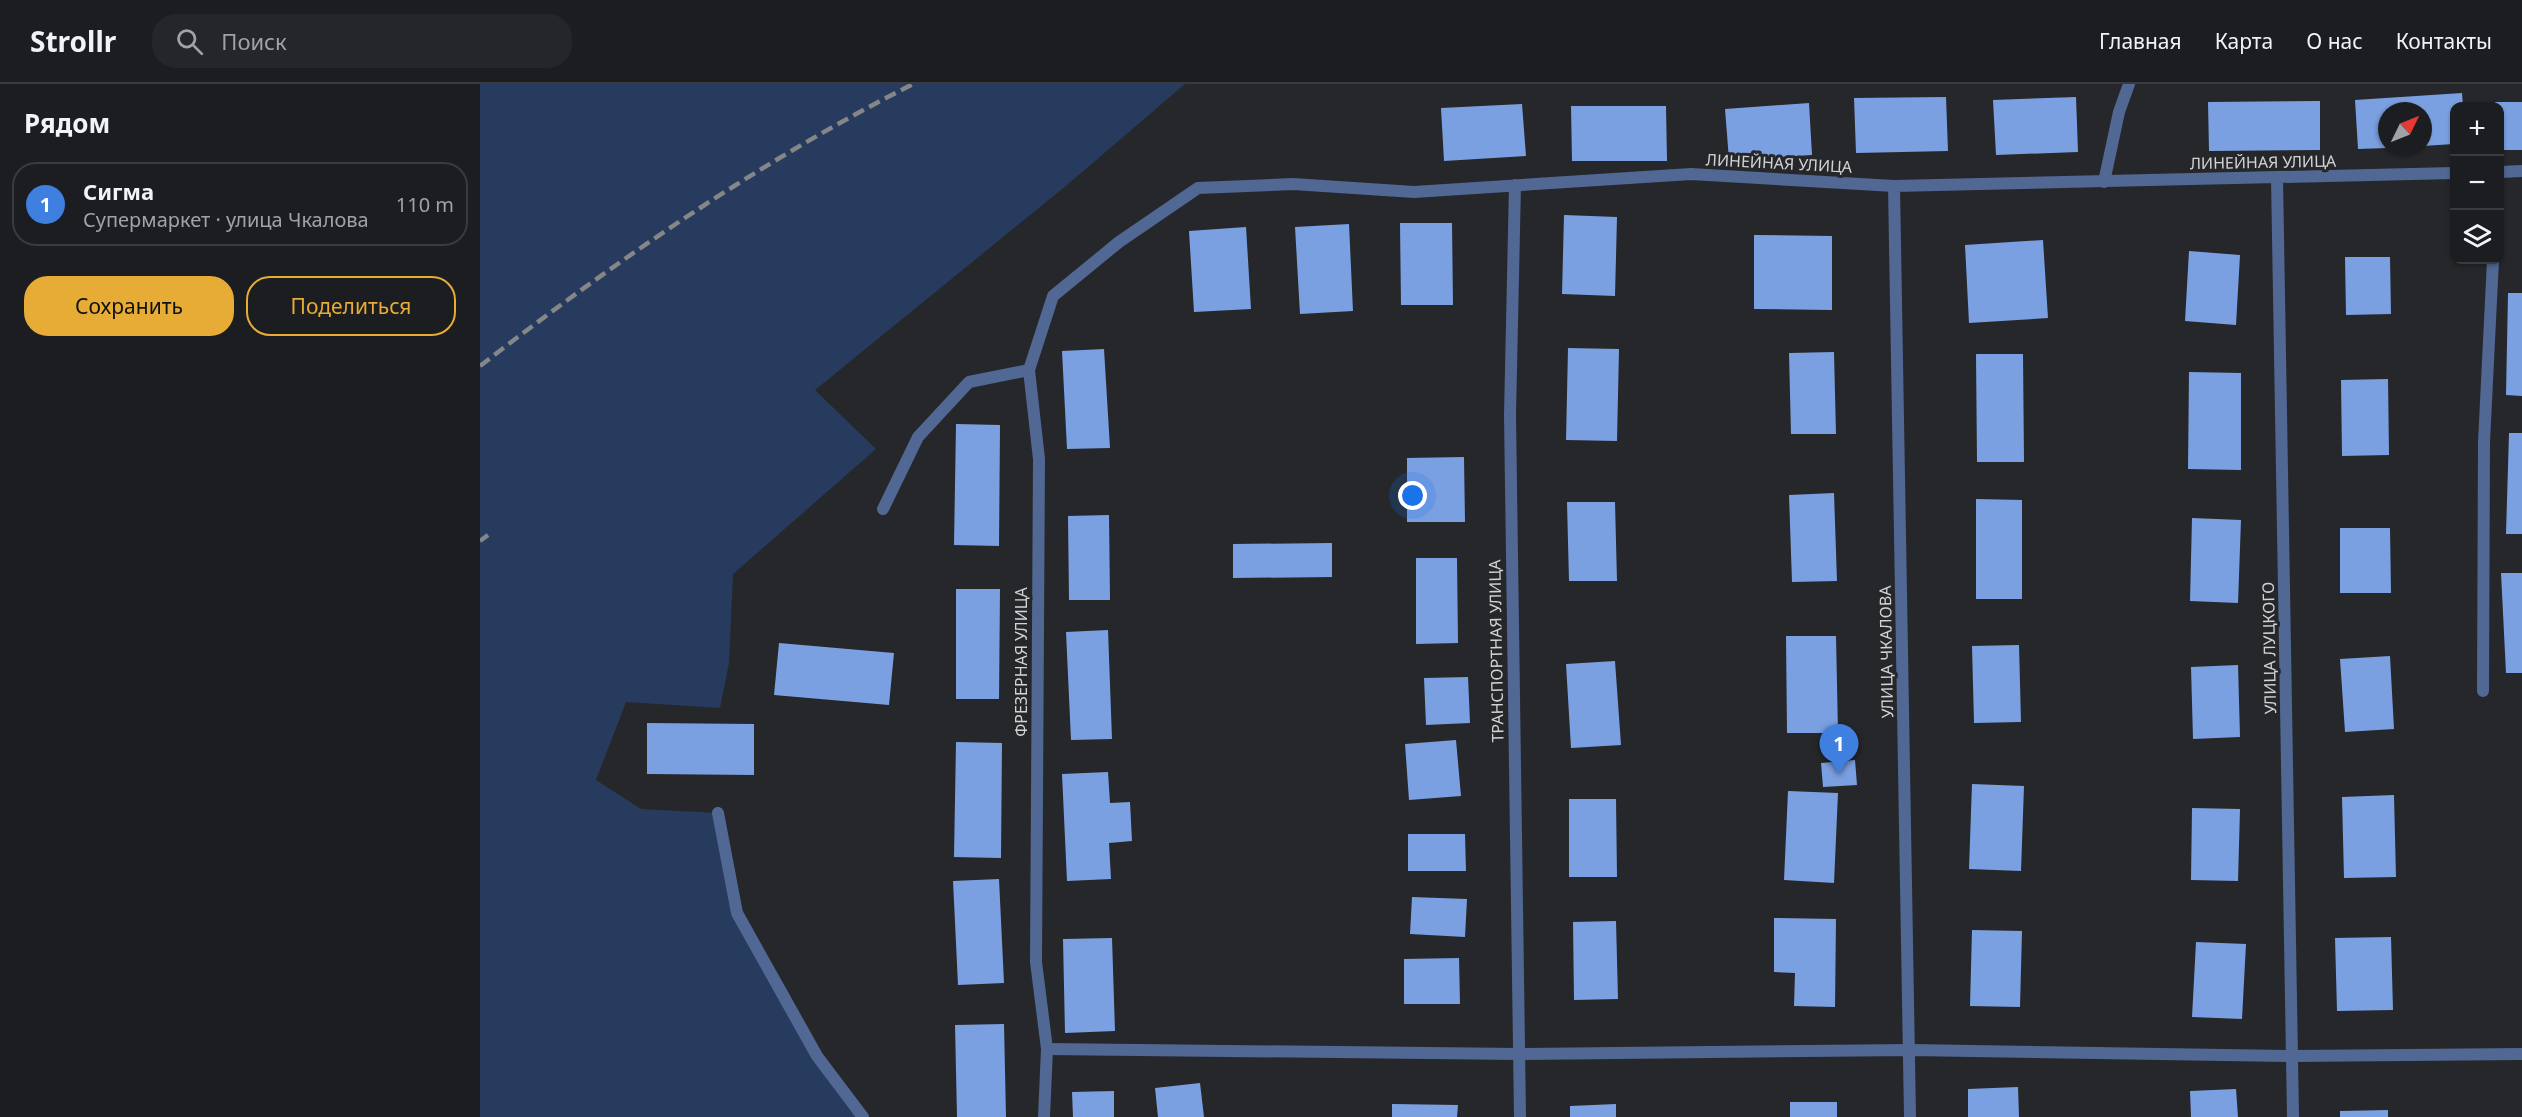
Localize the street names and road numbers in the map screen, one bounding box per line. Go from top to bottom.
street label: ЛИНЕЙНАЯ УЛИЦА [1705,148,1853,178]
street label: ЛИНЕЙНАЯ УЛИЦА [2190,150,2337,174]
street label: ТРАНСПОРТНАЯ УЛИЦА [1483,559,1509,743]
street label: УЛИЦА ЛУЦКОГО [2257,582,2281,714]
street label: УЛИЦА ЧКАЛОВА [1874,585,1898,719]
street label: ФРЕЗЕРНАЯ УЛИЦА [1010,586,1032,737]

